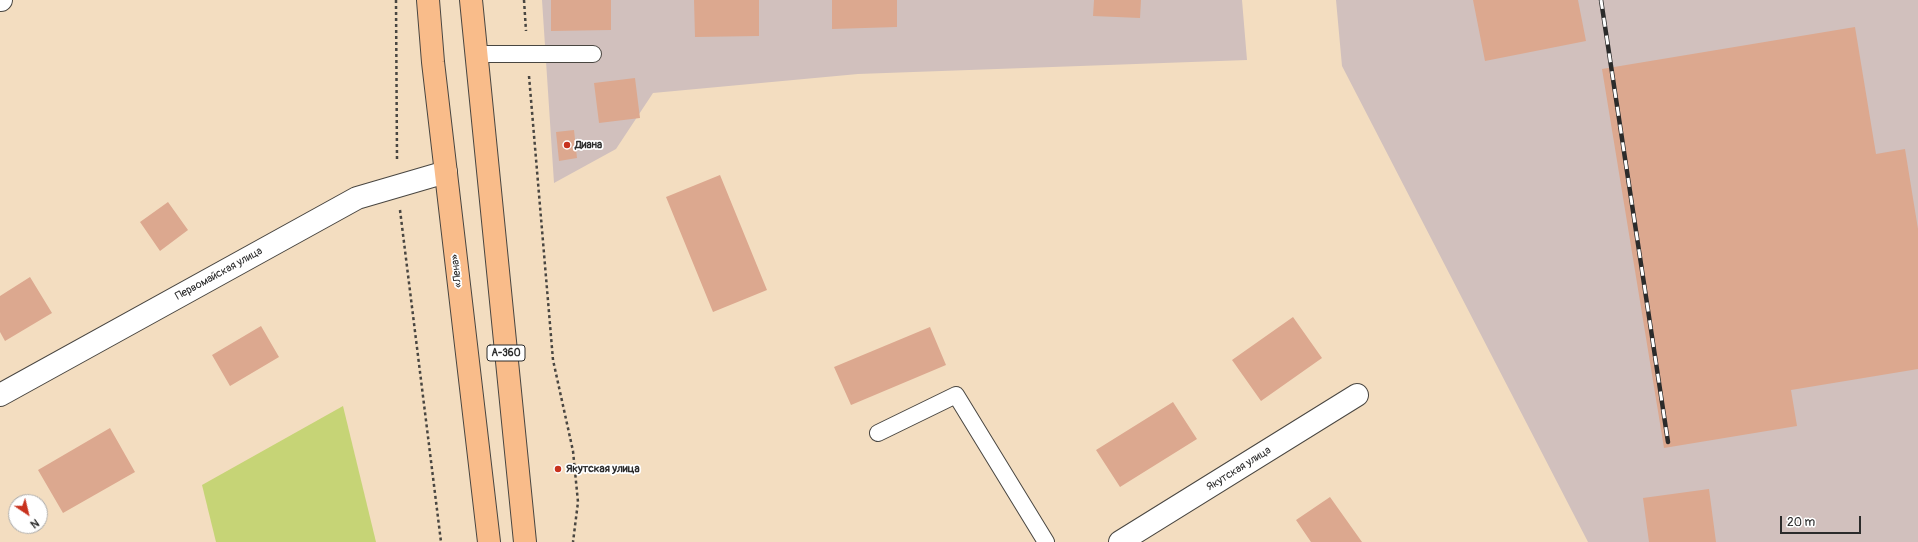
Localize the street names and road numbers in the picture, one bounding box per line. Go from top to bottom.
street label: Первомайская улица [173,245,265,303]
street label: «Лена» [448,253,466,289]
road number: А-360 [487,345,525,361]
street label: Якутская улица [1204,444,1274,494]

